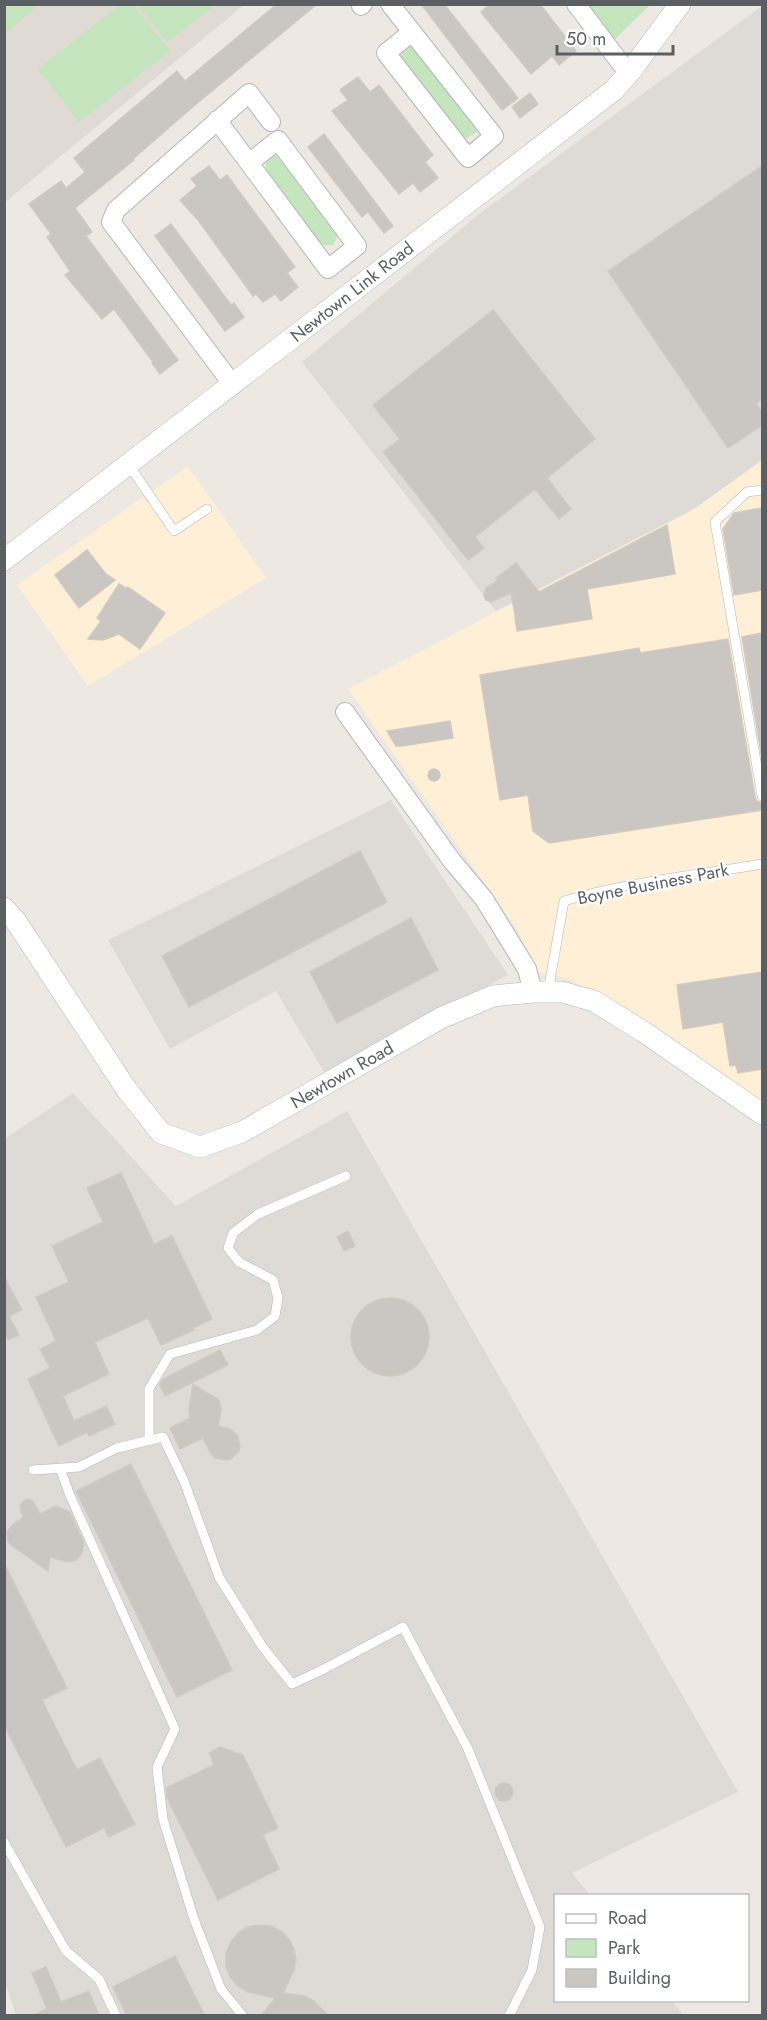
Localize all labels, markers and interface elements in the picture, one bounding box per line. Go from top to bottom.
scale bar [557,18,672,56]
text: 50 m [566,26,606,52]
street label: Newtown Link Road [285,235,419,349]
street label: Boyne Business Park [575,857,731,911]
street label: Newtown Road [286,1035,398,1115]
legend [554,1894,749,2002]
text: Road [608,1905,647,1931]
text: Park [608,1935,640,1961]
text: Building [608,1965,671,1991]

